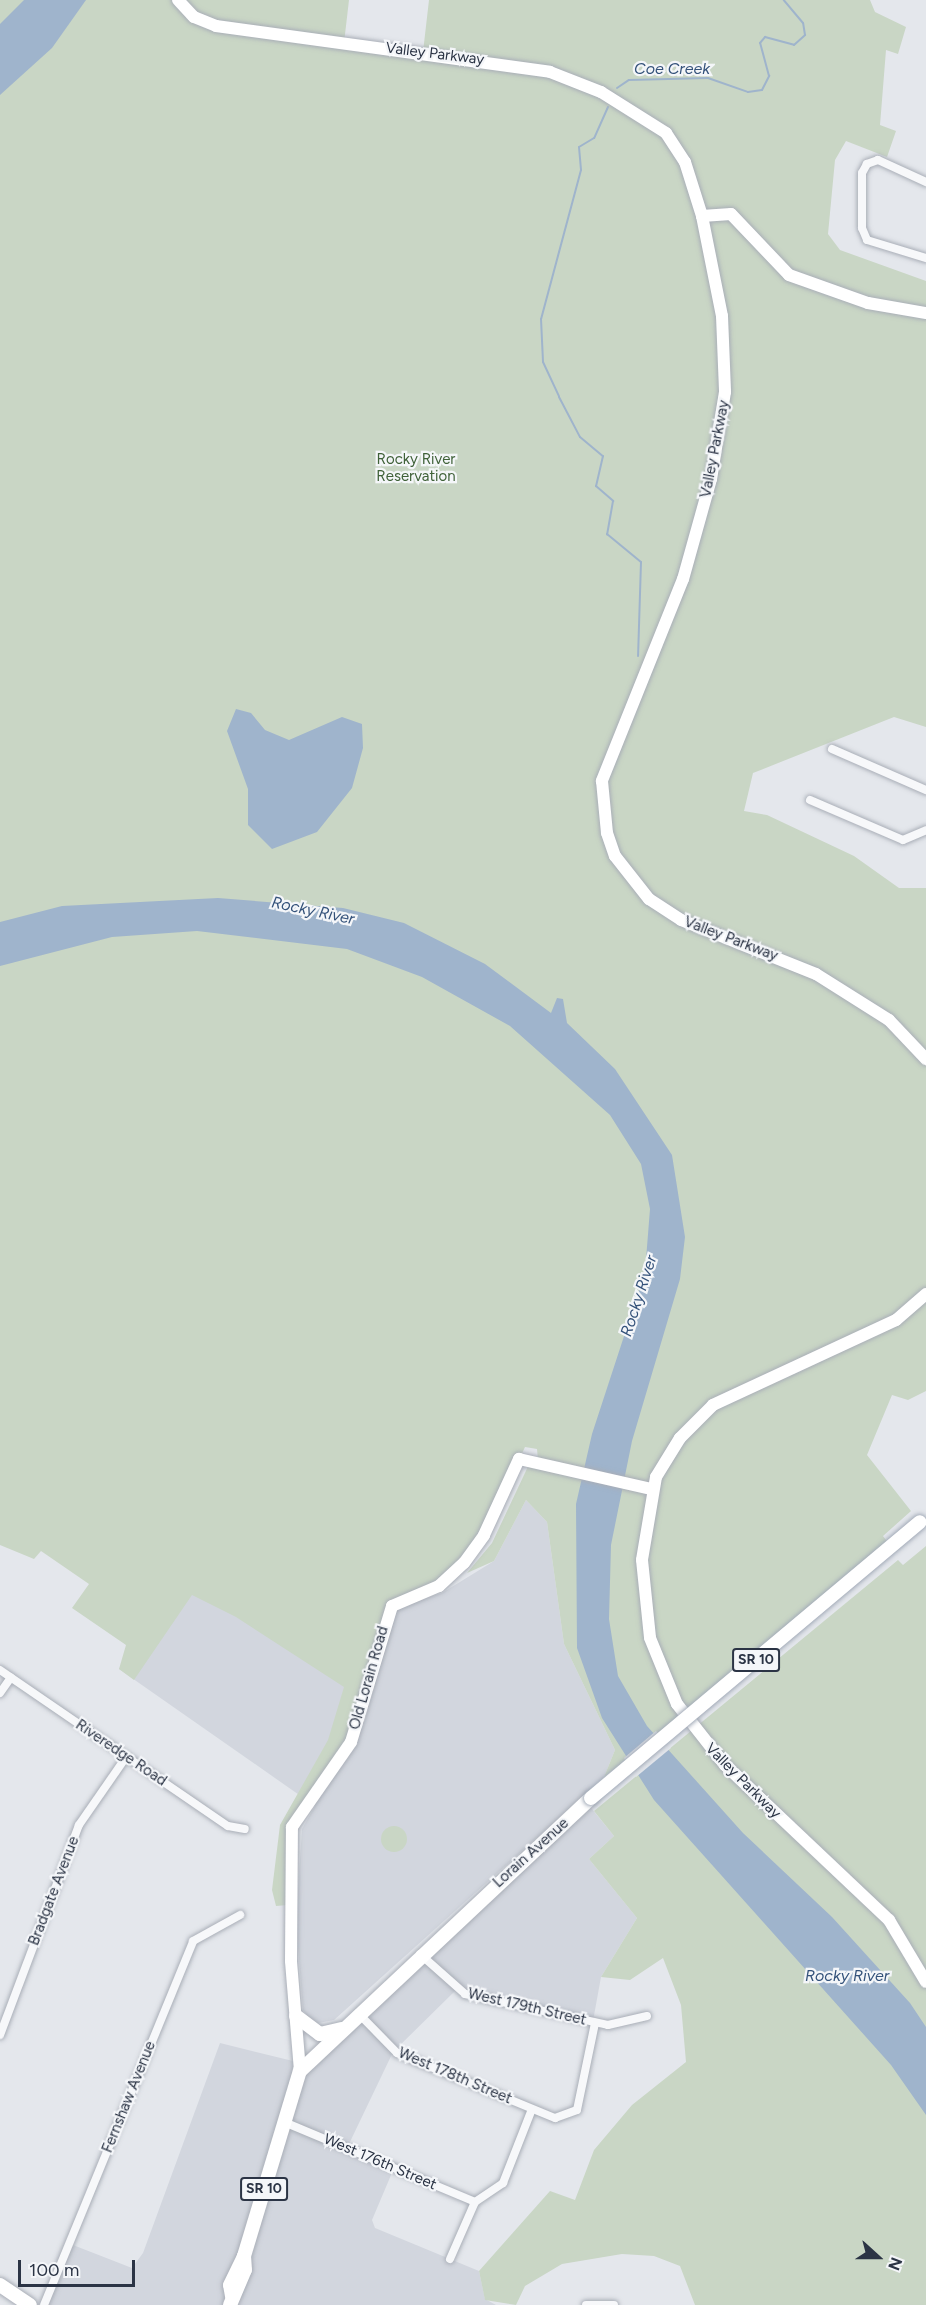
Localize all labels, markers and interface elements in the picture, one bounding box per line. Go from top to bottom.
street label: Valley Parkway [385,39,485,69]
water label: Coe Creek [634,59,710,79]
street label: Valley Parkway [697,399,733,499]
park label: Rocky River Reservation [376,450,456,485]
water label: Rocky River [270,893,356,929]
street label: Valley Parkway [681,913,781,965]
water label: Rocky River [617,1253,661,1339]
street label: Old Lorain Road [346,1624,392,1732]
road number: SR 10 [732,1649,780,1671]
street label: Riveredge Road [72,1716,170,1790]
street label: Valley Parkway [702,1740,784,1822]
street label: Lorain Avenue [489,1814,573,1892]
street label: Bradgate Avenue [25,1834,83,1948]
water label: Rocky River [805,1966,889,1986]
street label: West 179th Street [466,1985,588,2029]
street label: Fernshaw Avenue [98,2039,160,2155]
street label: West 178th Street [396,2044,514,2108]
street label: West 176th Street [321,2130,439,2194]
road number: SR 10 [240,2178,288,2200]
north arrow [848,2227,908,2287]
scale bar [21,2248,138,2286]
text: N [884,2254,906,2273]
text: 100 m [29,2259,79,2281]

